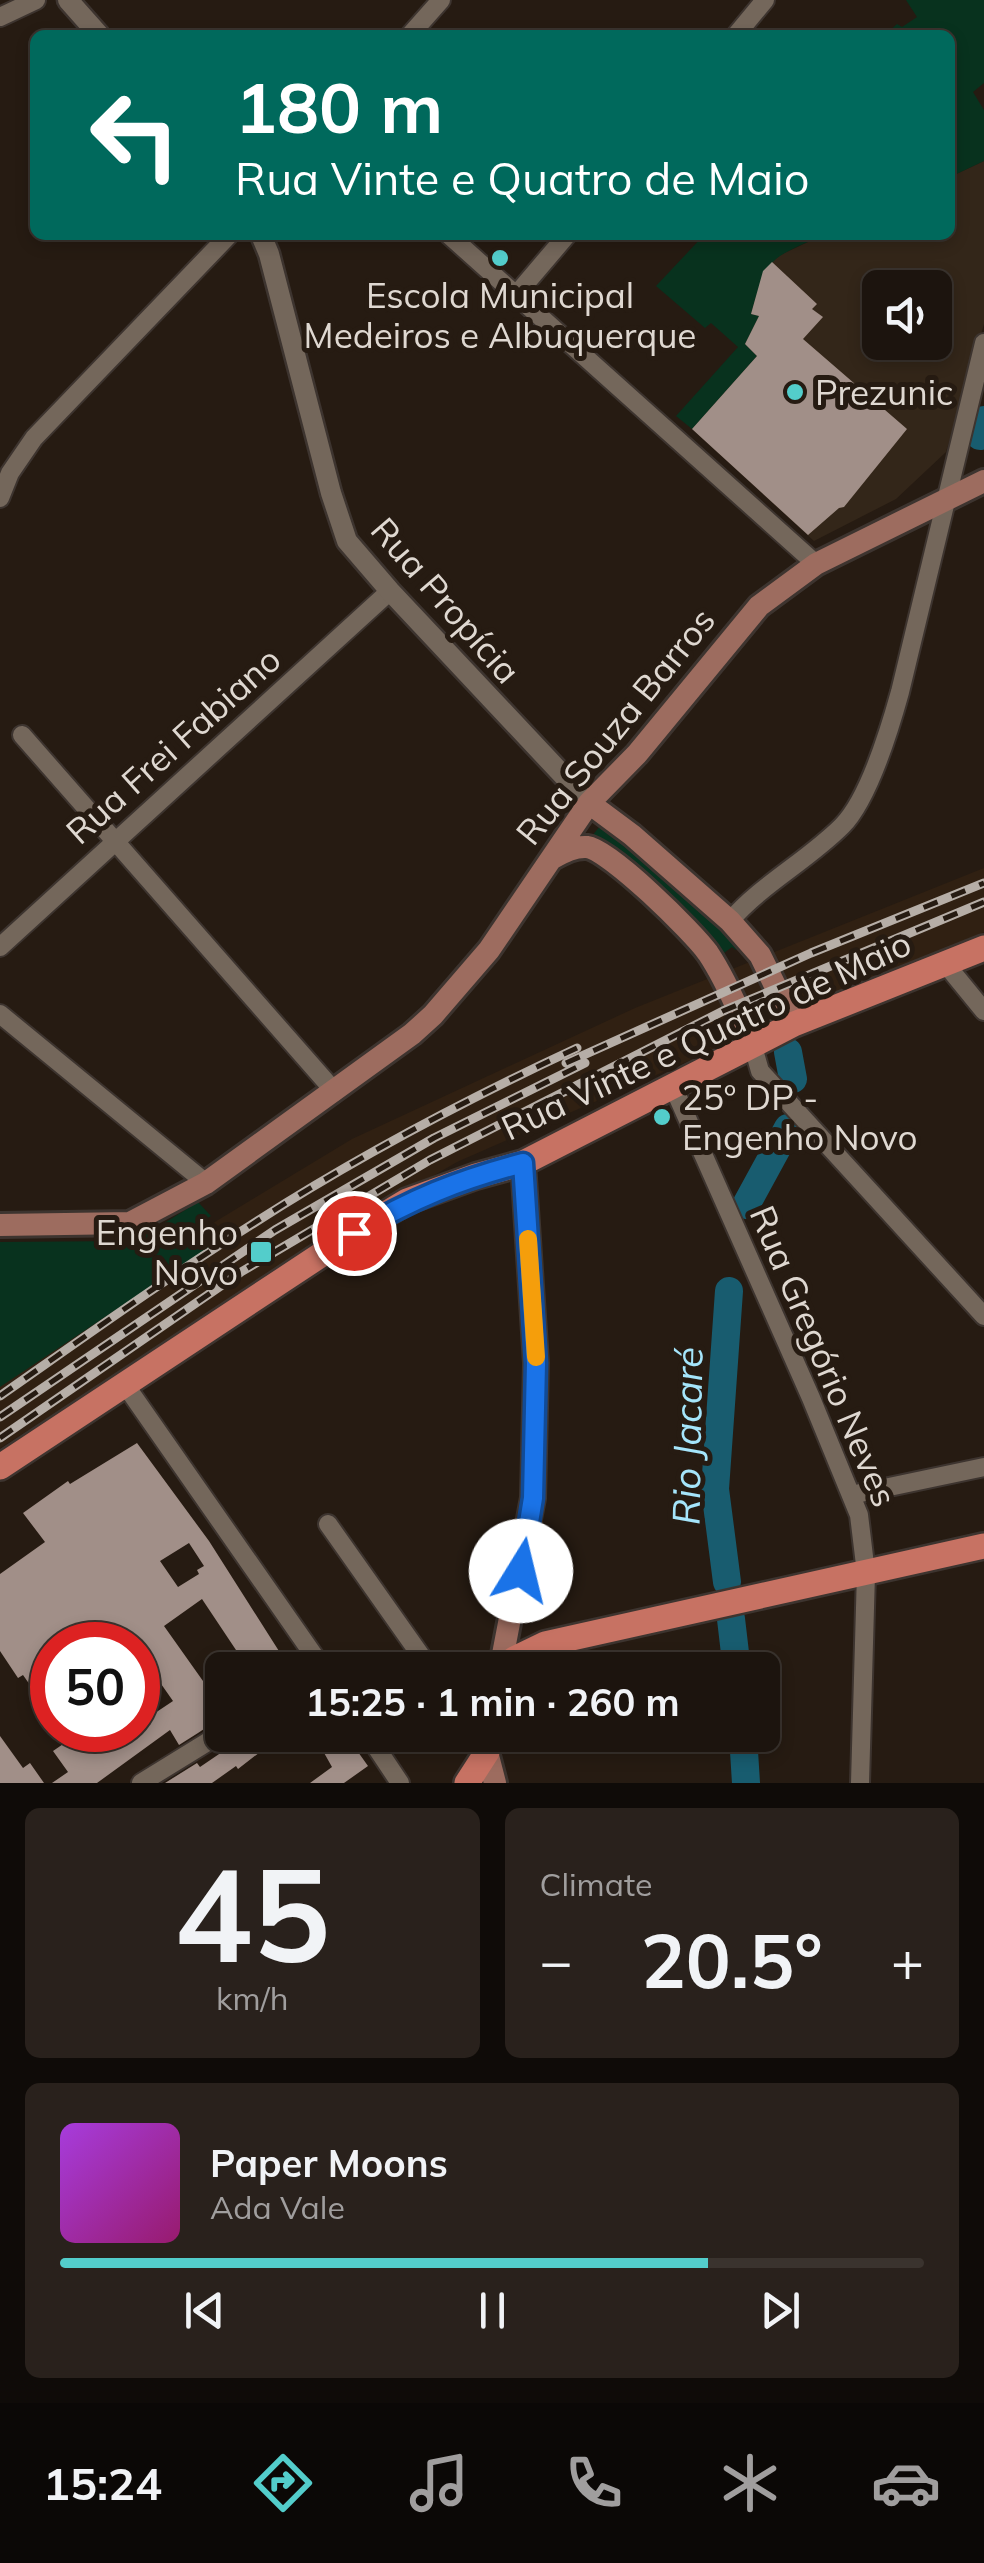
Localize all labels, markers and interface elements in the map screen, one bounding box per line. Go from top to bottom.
text: 180 m [235,63,443,151]
icon: left [70,70,200,200]
text: Rua Vinte e Quatro de Maio [235,150,810,206]
marker: Escola Municipal Medeiros e Albuquerque [489,247,511,269]
map controls [862,270,952,360]
button: sound [862,270,952,360]
place label: Escola Municipal Medeiros e Albuquerque [304,273,696,357]
place label: Prezunic [815,370,953,414]
marker: Prezunic [784,381,806,403]
street label: Rua Propícia [362,508,530,692]
street label: Rua Souza Barros [506,599,724,853]
street label: Rua Frei Fabiano [57,637,289,853]
street label: Rua Vinte e Quatro de Maio [494,921,918,1149]
place label: 25º DP - Engenho Novo [682,1075,918,1159]
marker: 25º DP - Engenho Novo [651,1106,673,1128]
pin [312,1191,397,1276]
street label: Rua Gregório Neves [741,1199,907,1513]
icon: arrive [327,1206,382,1261]
place label: Engenho Novo [96,1210,238,1294]
marker: Engenho Novo [248,1239,274,1265]
water label: Rio Jacaré [661,1347,713,1525]
position arrow [469,1519,573,1623]
speed limit sign: 50 [30,1622,160,1752]
text: 15:25 · 1 min · 260 m [305,1678,680,1726]
text: 45 [174,1831,330,1995]
text: Climate [540,1864,652,1904]
text: 20.5° [641,1913,823,2007]
text: − [540,1926,573,1995]
text: + [891,1926,924,1995]
text: km/h [216,1978,288,2018]
text: Paper Moons [210,2139,448,2187]
text: Ada Vale [210,2187,345,2227]
icon: previous [177,2283,232,2338]
icon: pause [465,2283,520,2338]
icon: next [753,2283,808,2338]
icon: directions [248,2448,318,2518]
icon: music [404,2448,474,2518]
icon: phone [559,2448,629,2518]
icon: climate [715,2448,785,2518]
icon: car [871,2448,941,2518]
text: 15:24 [43,2455,162,2511]

